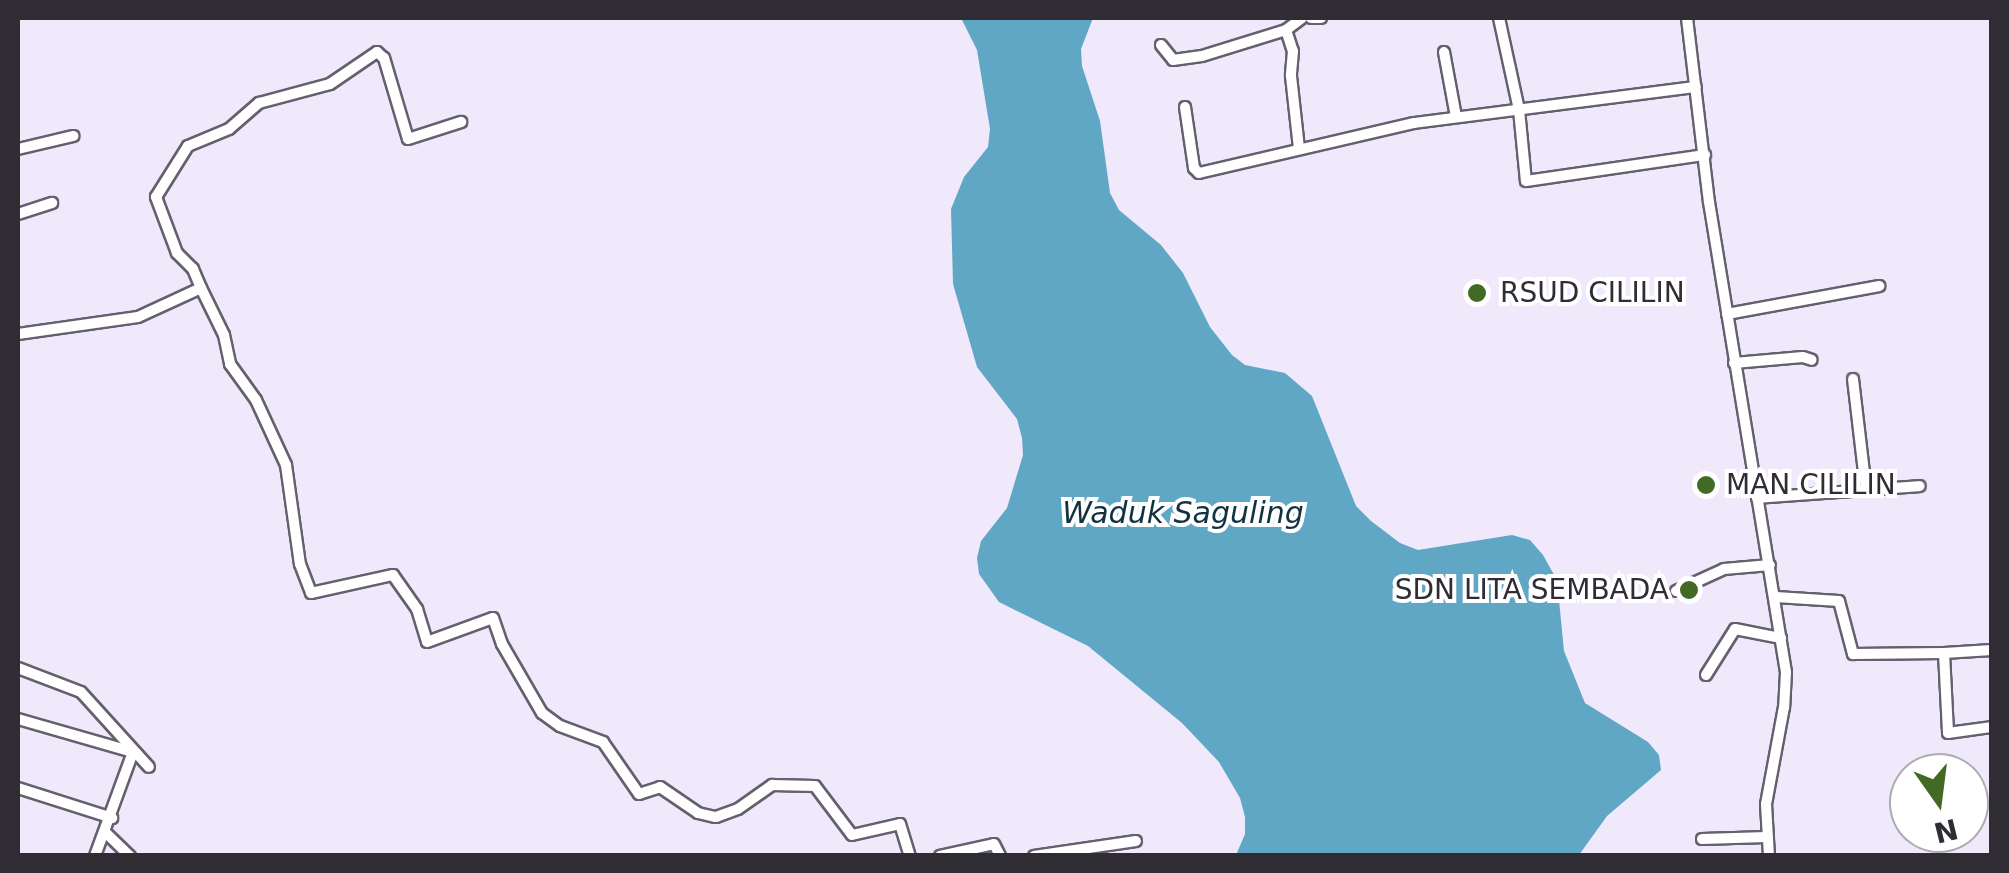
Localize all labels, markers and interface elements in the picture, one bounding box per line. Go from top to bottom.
place label: RSUD CILILIN [1500,276,1685,310]
marker: RSUD CILILIN [1464,280,1490,306]
place label: MAN CILILIN [1726,468,1896,502]
marker: MAN CILILIN [1695,474,1717,496]
water label: Waduk Saguling [1062,495,1304,531]
place label: SDN LITA SEMBADA [1395,573,1669,607]
marker: SDN LITA SEMBADA [1678,579,1700,601]
north arrow [1889,753,1989,853]
text: N [1931,812,1961,849]

